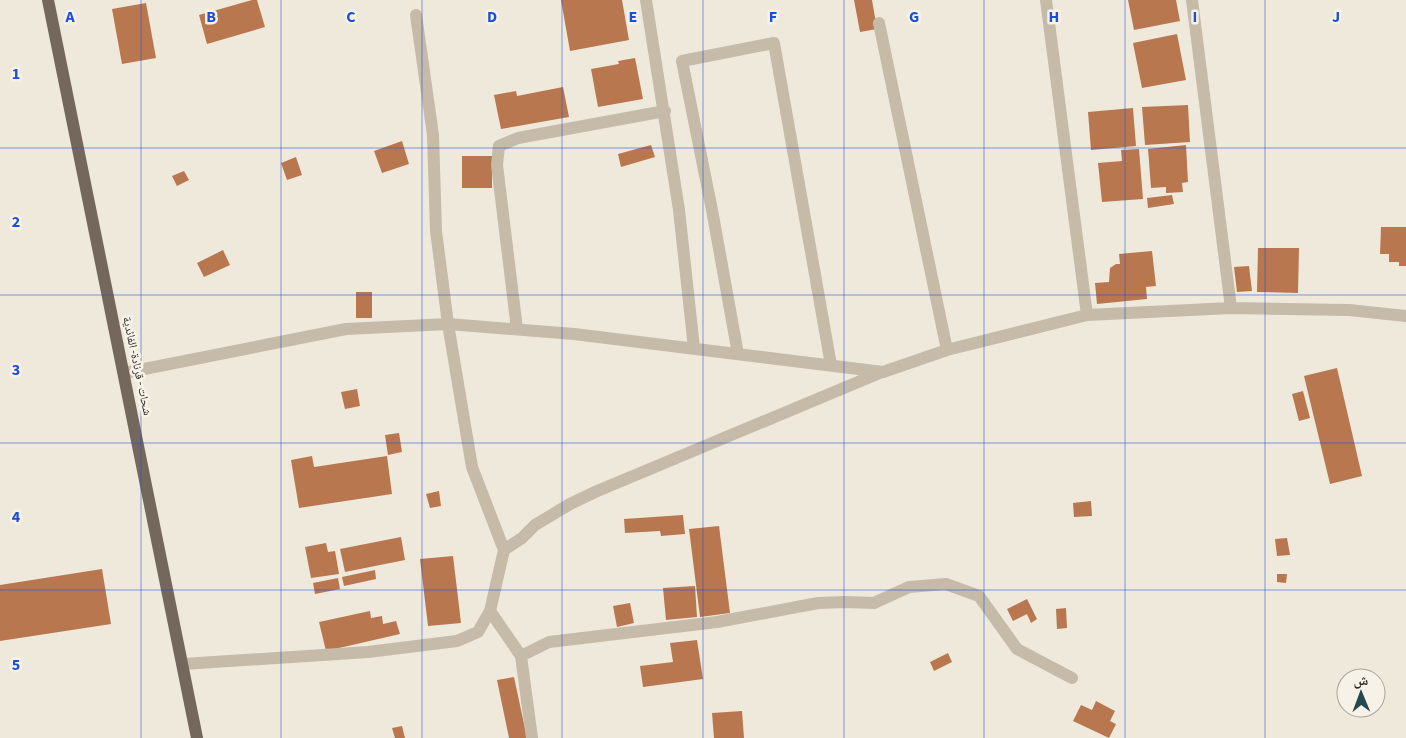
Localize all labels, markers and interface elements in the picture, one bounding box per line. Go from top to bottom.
text: A [64,6,75,28]
text: B [206,6,216,28]
text: C [346,6,356,28]
text: D [487,6,497,28]
text: E [629,6,637,28]
text: F [769,6,777,28]
text: G [909,6,919,28]
text: H [1049,6,1059,28]
text: I [1193,6,1197,28]
text: J [1332,6,1340,28]
text: 1 [12,63,20,85]
text: 2 [12,211,20,233]
street label: شحات - قرنادة- الفائدية [118,315,156,417]
text: 3 [12,359,20,381]
text: 4 [12,506,21,528]
text: 5 [12,654,20,676]
north arrow [1336,668,1386,718]
text: ش [1353,671,1369,691]

